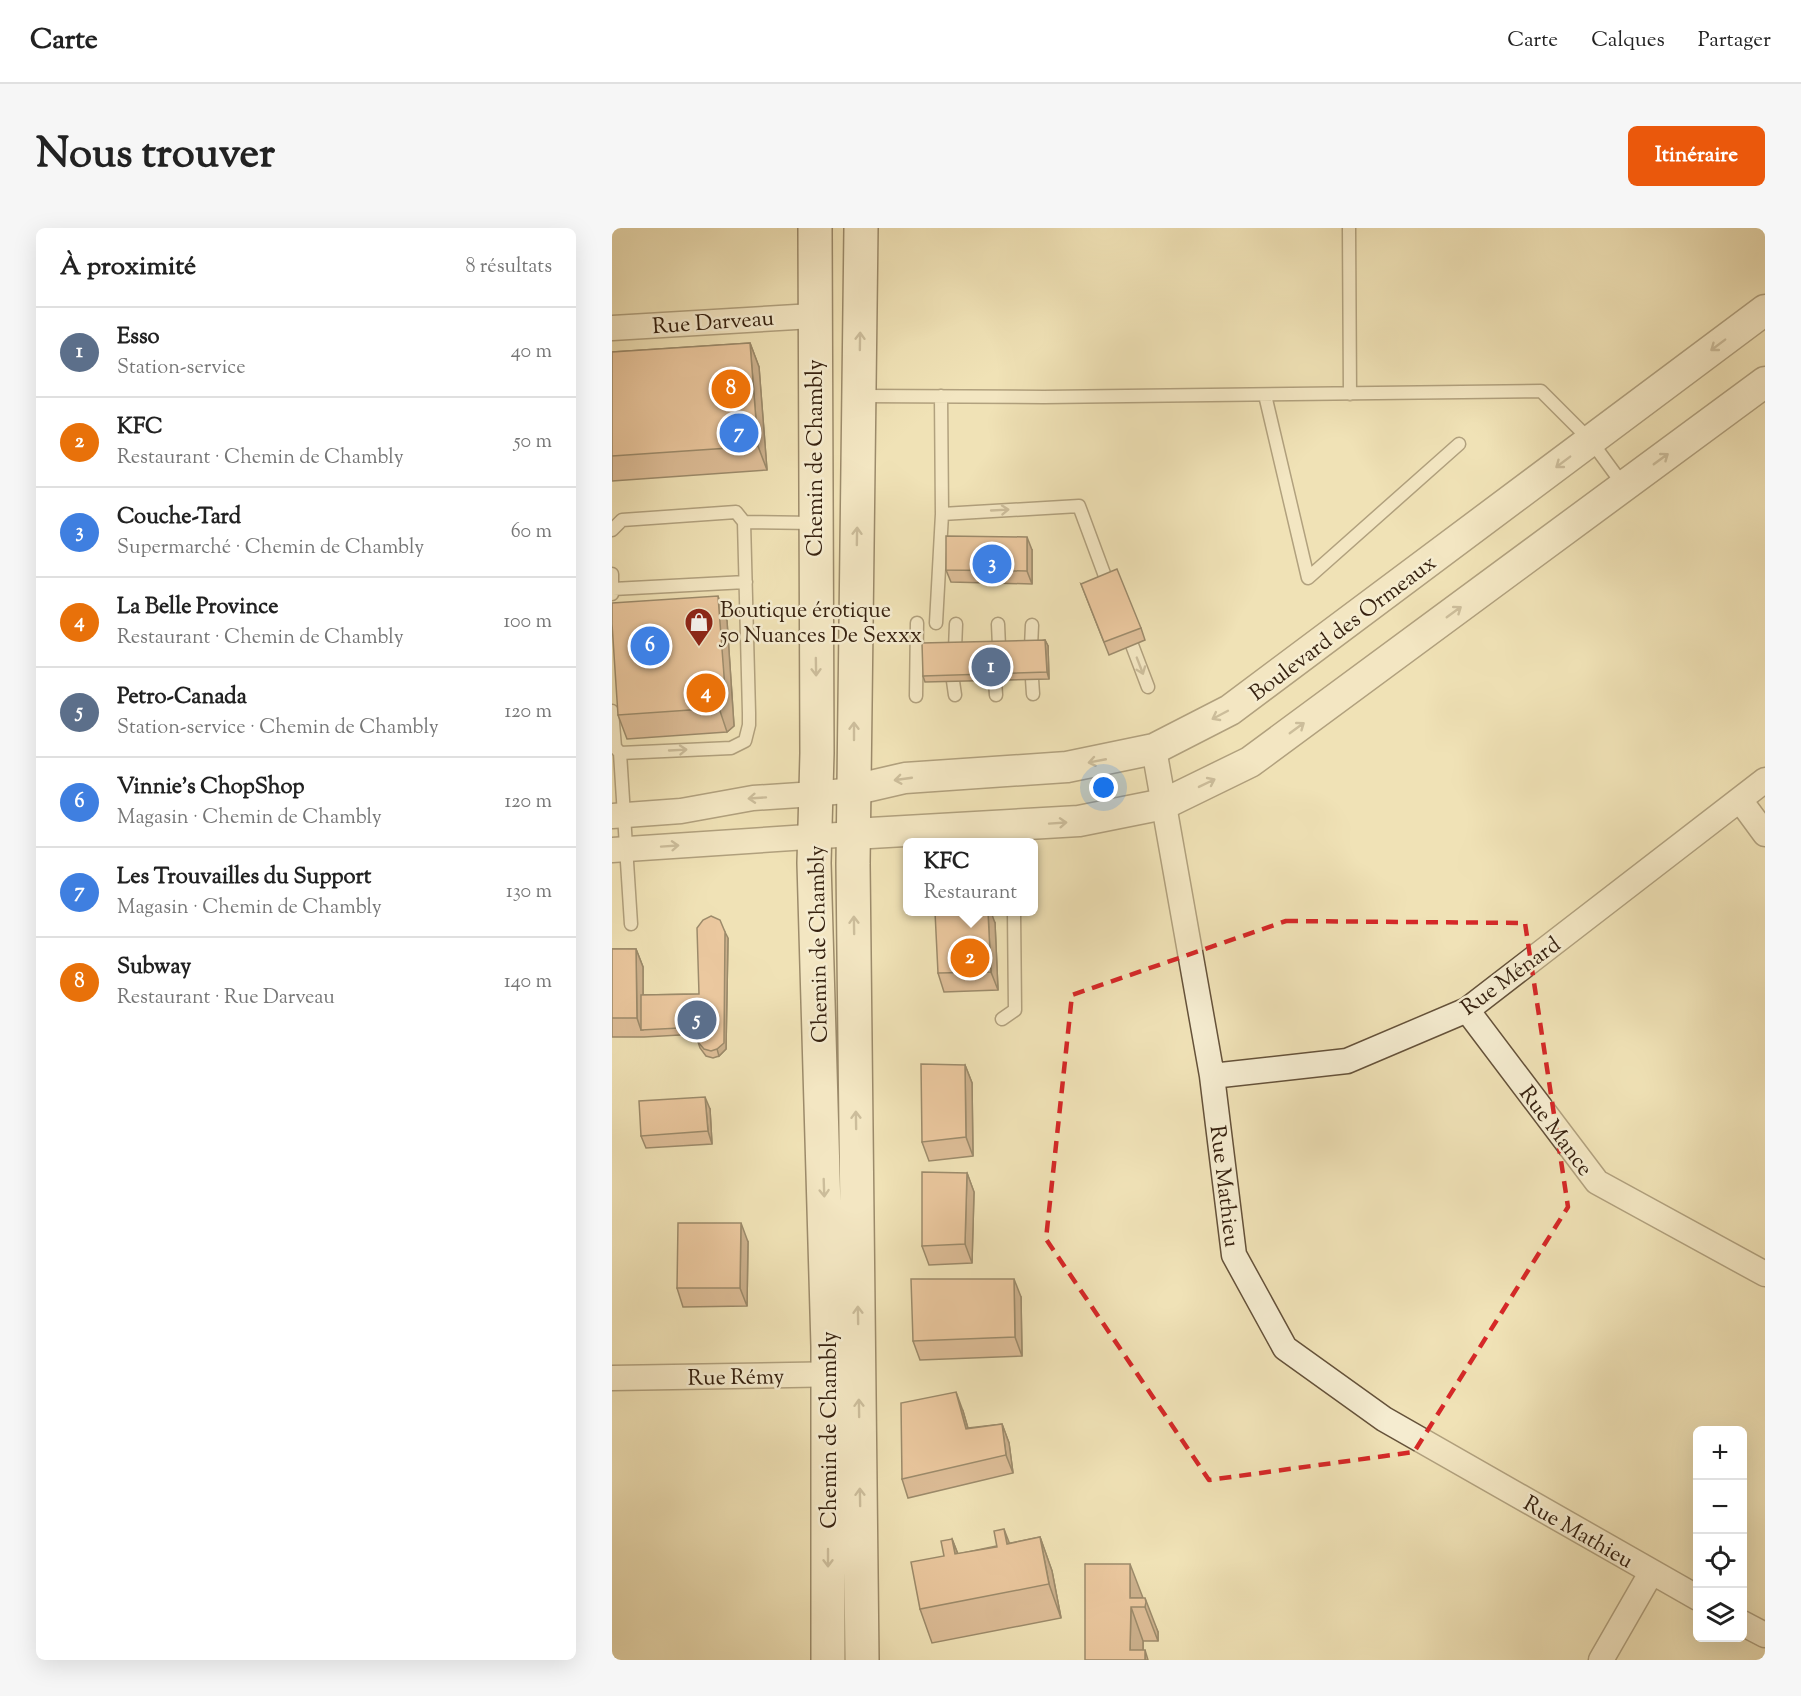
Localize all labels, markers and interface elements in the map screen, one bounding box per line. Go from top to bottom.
text: Carte [30,21,98,61]
text: Carte [1507,26,1558,56]
text: Calques [1591,26,1665,56]
text: Partager [1698,26,1771,56]
text: Nous trouver [36,126,275,186]
button: Itinéraire [1628,126,1765,186]
text: À proximité [60,249,196,286]
text: 8 résultats [466,253,552,282]
street label: Rue Darveau [651,304,775,344]
text: Esso [117,322,160,354]
one-way arrow [854,332,866,352]
text: 1 [76,338,83,367]
text: 40 m [511,338,552,367]
one-way arrow [1711,339,1727,351]
text: Station-service [117,354,246,383]
street label: Chemin de Chambly [801,359,833,557]
pin: 8 [712,366,750,412]
pin: 7 [720,410,758,456]
text: KFC [117,412,163,444]
text: 2 [75,428,84,457]
text: 50 m [514,428,552,457]
text: Restaurant · Chemin de Chambly [117,444,404,473]
one-way arrow [1653,452,1669,465]
one-way arrow [1555,456,1571,469]
text: Couche-Tard [117,502,241,534]
one-way arrow [990,505,1009,516]
text: 3 [75,518,84,547]
text: 60 m [511,518,552,547]
one-way arrow [851,527,863,547]
text: Supermarché · Chemin de Chambly [117,534,424,563]
pin: 3 [972,542,1012,586]
street label: Boulevard des Ormeaux [1244,548,1444,710]
text: La Belle Province [117,592,279,624]
place label: Boutique érotique 50 Nuances De Sexxx [718,596,922,653]
shop icon: Boutique érotique 50 Nuances De Sexxx [683,606,715,648]
one-way arrow [1445,606,1461,618]
text: 4 [74,608,85,637]
text: 100 m [503,608,552,637]
text: Restaurant · Chemin de Chambly [117,624,404,653]
pin: 6 [630,624,669,668]
pin: 1 [972,644,1010,690]
one-way arrow [810,656,822,676]
one-way arrow [1135,656,1146,675]
pin: 4 [686,670,725,716]
text: Petro-Canada [117,682,247,714]
text: 5 [76,698,83,727]
text: 120 m [504,698,552,727]
one-way arrow [1212,709,1229,721]
text: Station-service · Chemin de Chambly [117,714,439,743]
one-way arrow [1288,721,1304,734]
one-way arrow [848,722,860,742]
one-way arrow [668,745,688,756]
one-way arrow [1088,756,1107,767]
text: Vinnie's ChopShop [117,772,305,804]
your location [1089,773,1118,802]
one-way arrow [894,774,913,785]
one-way arrow [1197,777,1215,789]
text: 6 [75,788,84,817]
text: 120 m [504,788,552,817]
one-way arrow [747,792,767,803]
text: Magasin · Chemin de Chambly [117,804,382,833]
one-way arrow [1048,817,1068,828]
popup [903,838,1038,916]
one-way arrow [660,840,680,851]
street label: Chemin de Chambly [802,845,838,1043]
text: KFC [924,847,970,879]
text: Les Trouvailles du Support [117,862,371,894]
text: 7 [74,878,85,907]
text: 130 m [506,878,552,907]
text: Restaurant [924,879,1017,908]
text: Magasin · Chemin de Chambly [117,894,382,923]
one-way arrow [848,915,859,935]
street label: Rue Ménard [1455,930,1568,1025]
pin: 2 [950,936,990,980]
text: Subway [117,952,191,984]
text: 8 [75,968,85,997]
text: 140 m [504,968,552,997]
text: Restaurant · Rue Darveau [117,984,335,1013]
pin: 5 [678,998,716,1042]
street label: Rue Mance [1510,1080,1599,1184]
one-way arrow [850,1110,862,1130]
street label: Rue Mathieu [1200,1124,1246,1249]
one-way arrow [818,1177,829,1197]
one-way arrow [852,1305,864,1325]
street label: Chemin de Chambly [815,1331,847,1529]
street label: Rue Rémy [687,1362,785,1396]
one-way arrow [854,1399,865,1419]
map controls [1693,1426,1747,1642]
button: + [1693,1426,1747,1480]
button: − [1693,1480,1747,1534]
one-way arrow [855,1487,866,1507]
street label: Rue Mathieu [1516,1489,1639,1578]
button: locate [1693,1534,1747,1588]
one-way arrow [822,1548,834,1568]
button: layers [1693,1588,1747,1642]

